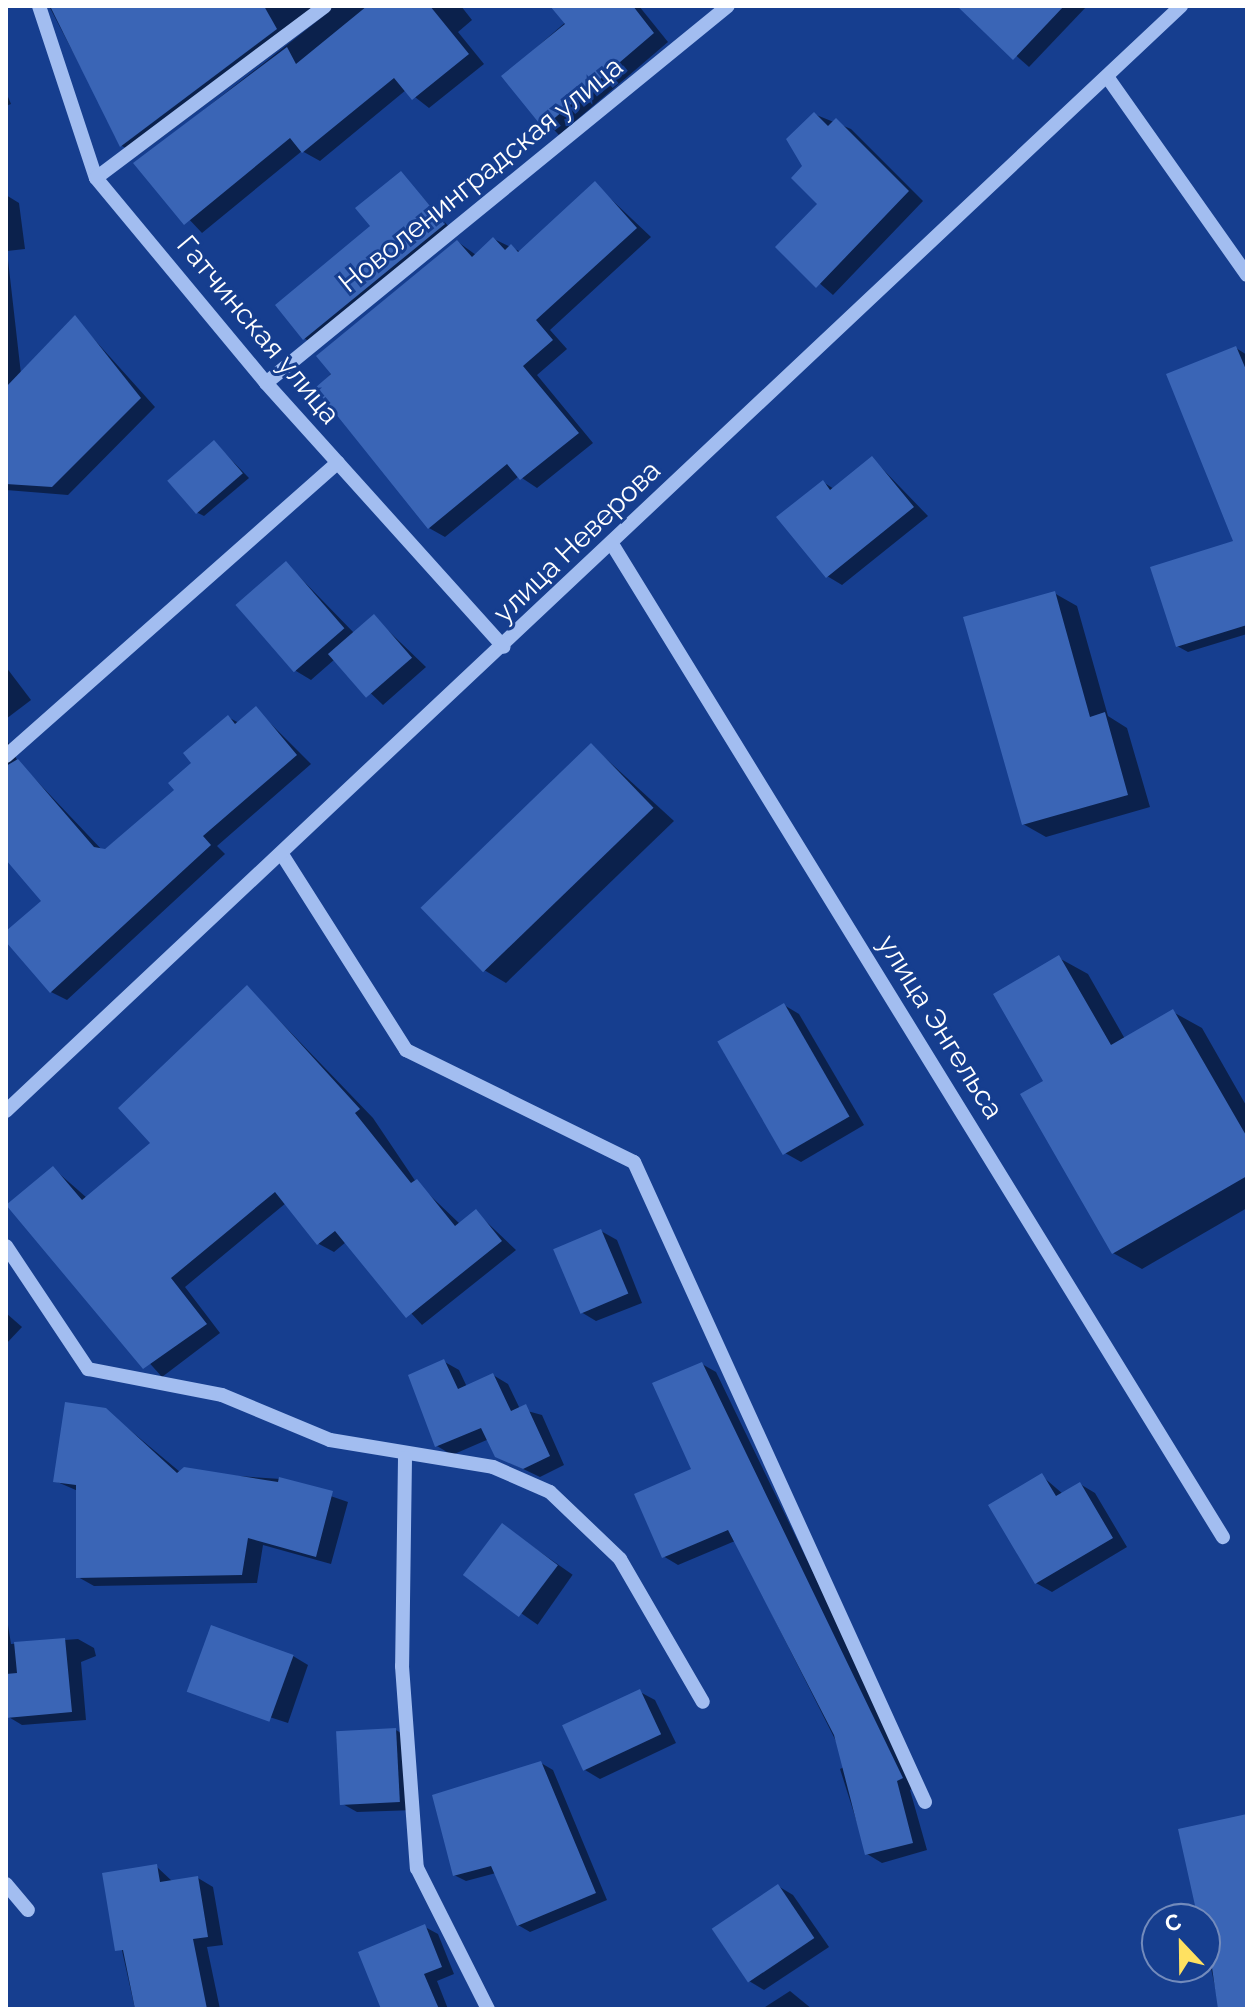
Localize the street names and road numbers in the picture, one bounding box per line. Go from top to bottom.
street label: Новоленинградская улица [332,50,630,300]
street label: Гатчинская улица [169,229,347,431]
street label: улица Неверова [487,454,667,630]
street label: улица Энгельса [870,929,1010,1125]

